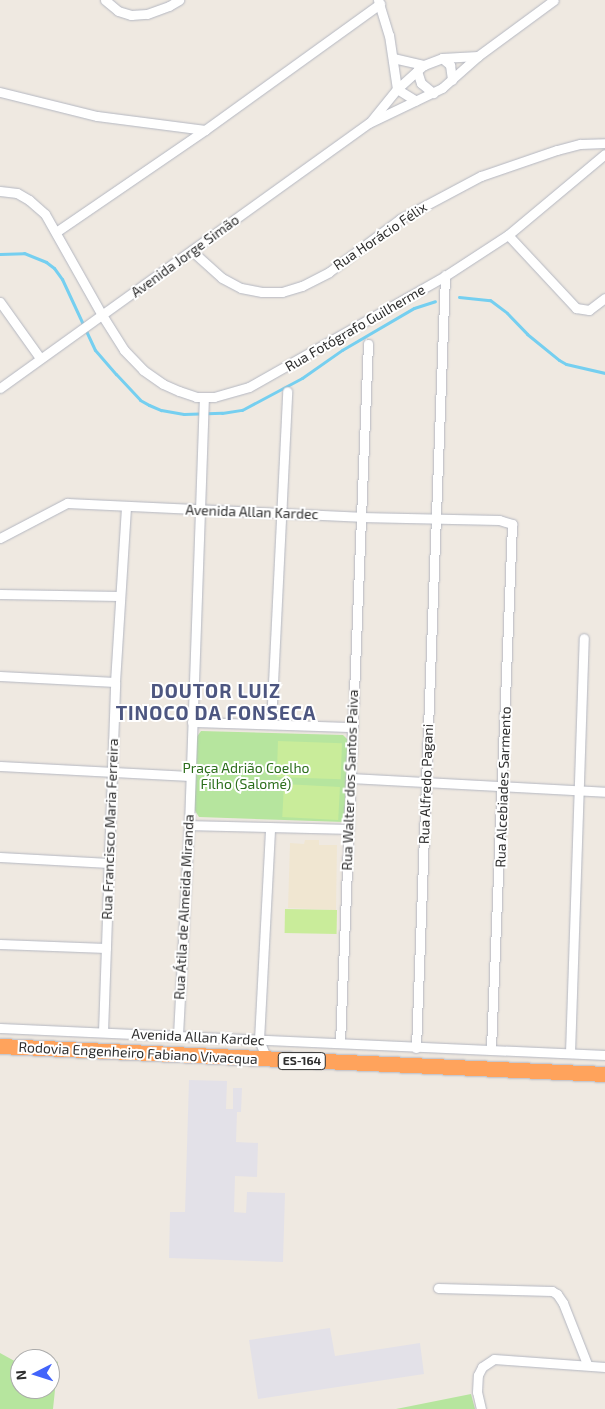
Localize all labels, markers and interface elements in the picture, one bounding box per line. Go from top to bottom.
street label: Rua Horácio Félix [330,198,430,274]
street label: Avenida Jorge Simão [128,211,242,301]
street label: Rua Fotógrafo Guilherme [282,281,428,375]
street label: Avenida Allan Kardec [185,501,319,523]
district label: DOUTOR LUIZ TINOCO DA FONSECA [113,680,319,724]
street label: Rua Walter dos Santos Paiva [338,689,362,871]
street label: Rua Alcebiades Sarmento [492,706,514,868]
street label: Rua Alfredo Pagani [416,723,436,845]
street label: Rua Francisco Maria Ferreira [98,738,122,920]
park label: Praça Adrião Coelho Filho (Salomé) [182,760,310,792]
street label: Rua Átila de Almeida Miranda [171,814,197,1000]
street label: Avenida Allan Kardec [131,1025,265,1049]
street label: Rodovia Engenheiro Fabiano Vivacqua [18,1038,258,1068]
road number: ES-164 [277,1052,327,1070]
north arrow [10,1349,60,1399]
text: N [12,1369,29,1381]

